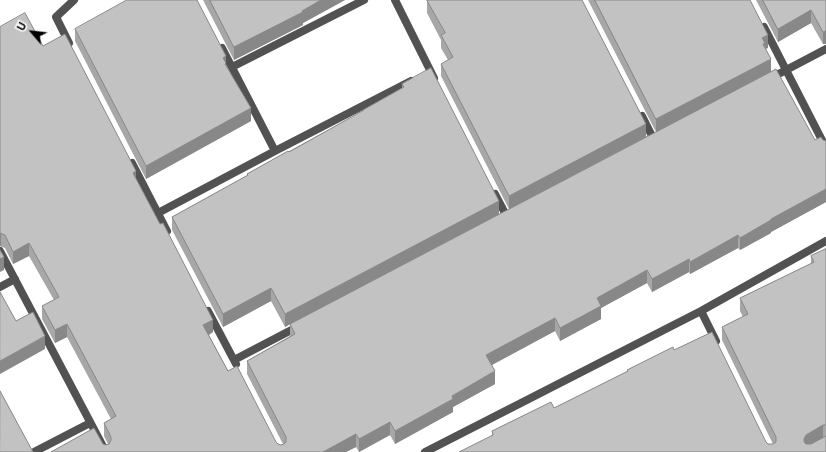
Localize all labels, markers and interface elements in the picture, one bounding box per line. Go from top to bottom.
north arrow [12,12,52,52]
text: U [14,20,29,33]

